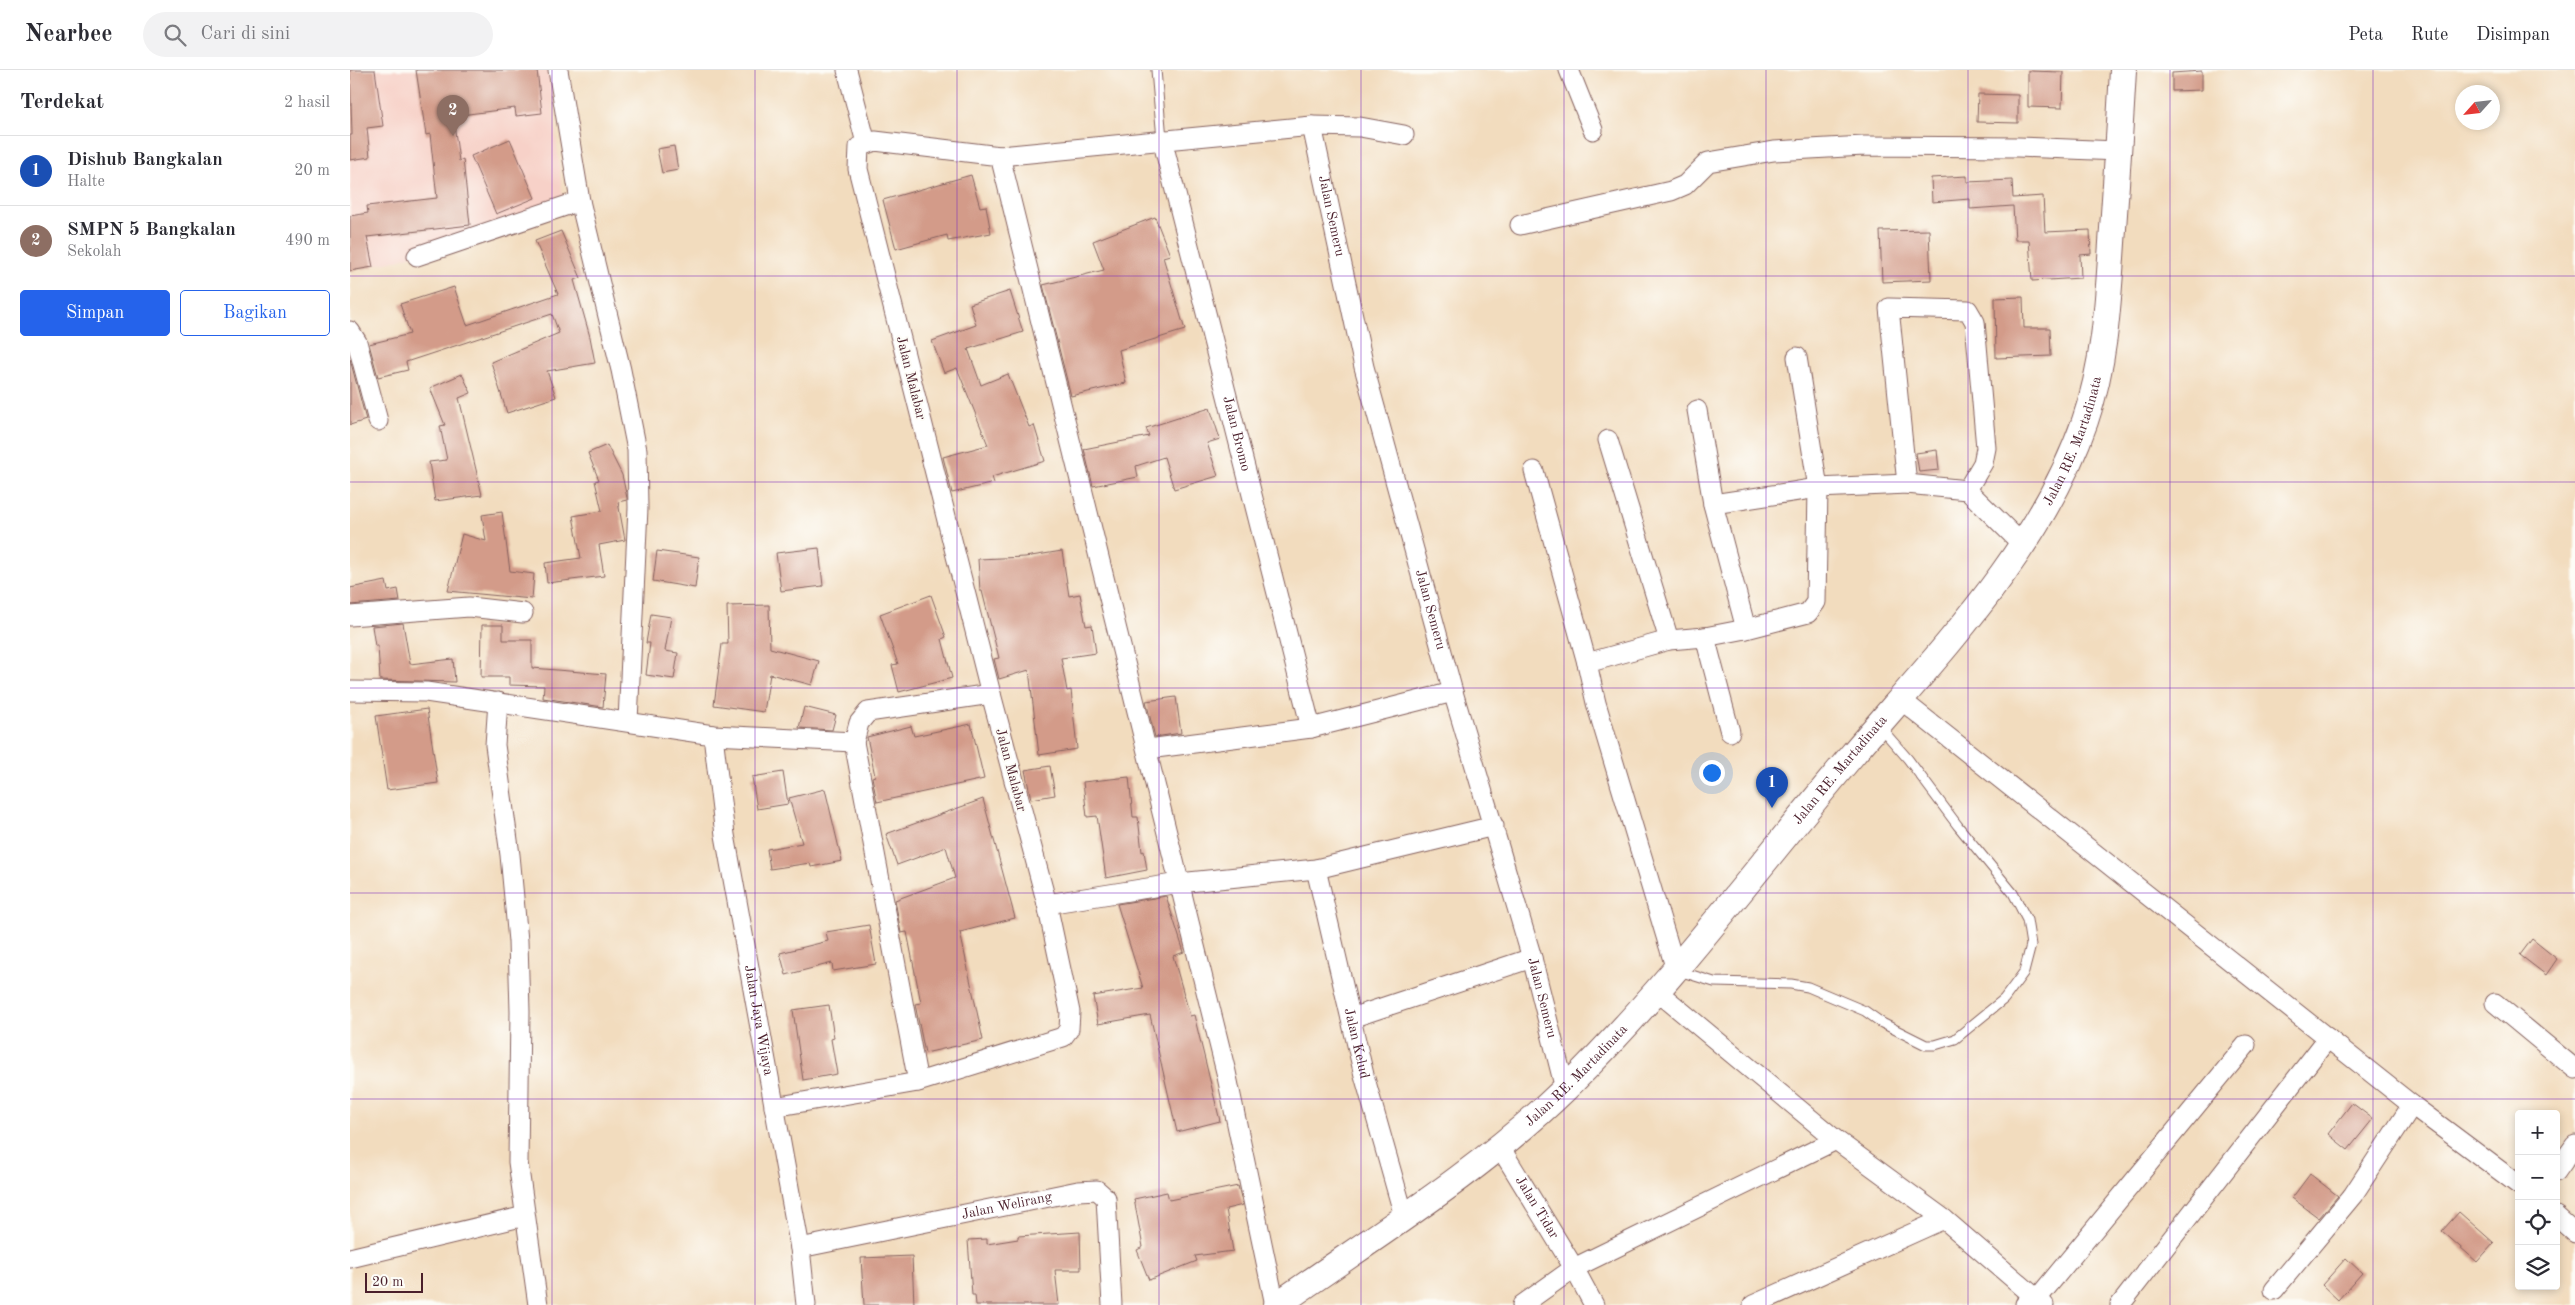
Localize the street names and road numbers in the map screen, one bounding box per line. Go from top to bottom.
street label: Jalan Semeru [1316,174,1347,258]
street label: Jalan Malabar [894,335,928,422]
street label: Jalan RE. Martadinata [2041,375,2104,508]
street label: Jalan Bromo [1220,395,1253,473]
street label: Jalan Semeru [1413,568,1448,652]
street label: Jalan RE. Martadinata [1791,713,1890,827]
street label: Jalan Malabar [993,727,1029,814]
street label: Jalan Semeru [1525,956,1559,1040]
street label: Jalan Jaya Wijaya [742,964,776,1077]
street label: Jalan Kelud [1342,1007,1372,1080]
street label: Jalan RE. Martadinata [1523,1022,1630,1129]
street label: Jalan Tidar [1513,1174,1562,1241]
street label: Jalan Welirang [960,1189,1054,1222]

